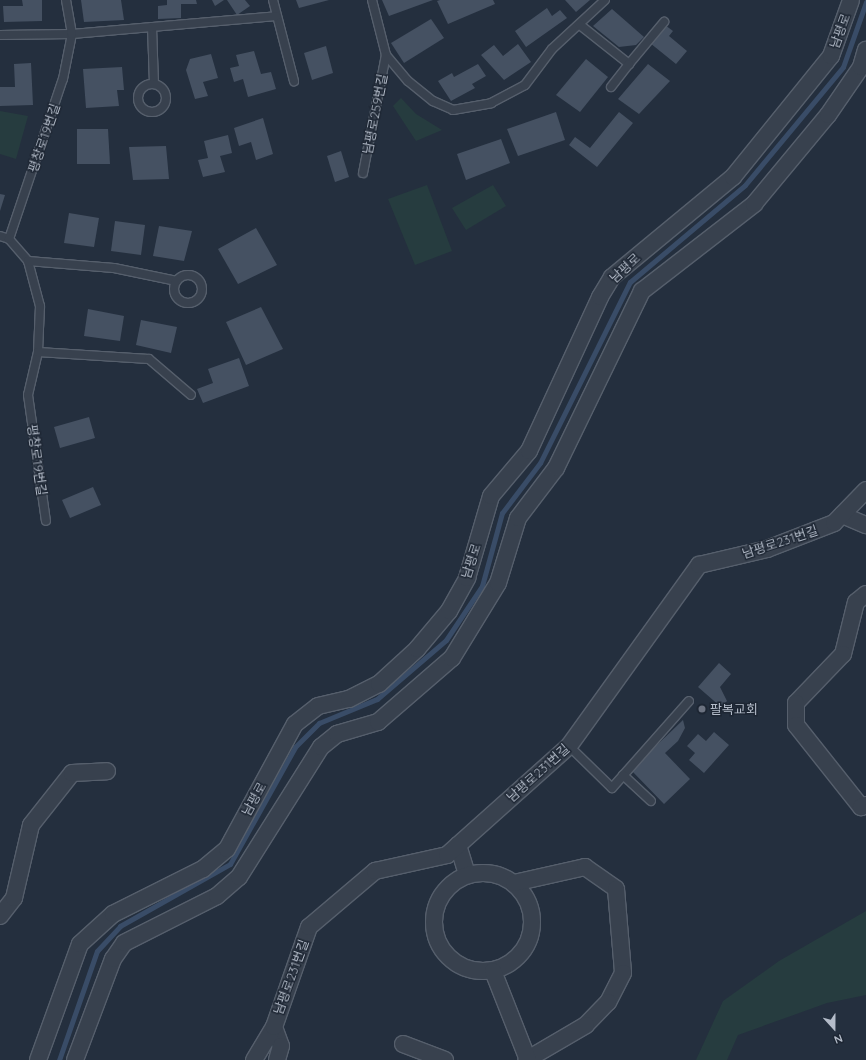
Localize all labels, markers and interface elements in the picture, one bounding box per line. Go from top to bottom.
street label: 남평로 [827,11,853,51]
street label: 남평로259번길 [360,73,390,155]
street label: 평창로19번길 [25,101,63,175]
street label: 남평로 [607,250,643,286]
street label: 평창로19번길 [24,423,50,497]
street label: 남평로231번길 [740,522,820,562]
street label: 남평로 [458,542,484,580]
place label: 팔복교회 [710,701,758,717]
marker: 팔복교회 [697,704,707,714]
street label: 남평로231번길 [504,741,572,805]
street label: 남평로 [238,780,270,818]
street label: 남평로231번길 [270,937,312,1017]
north arrow [814,1008,854,1048]
text: N [832,1031,845,1047]

